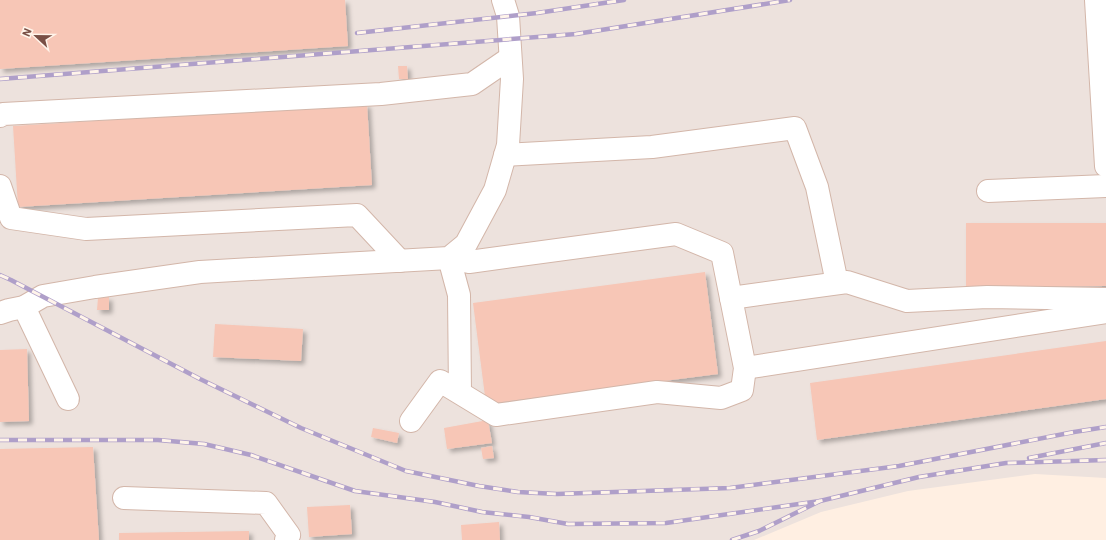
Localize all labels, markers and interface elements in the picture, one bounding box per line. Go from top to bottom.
north arrow [16,16,56,56]
text: N [19,26,35,39]

